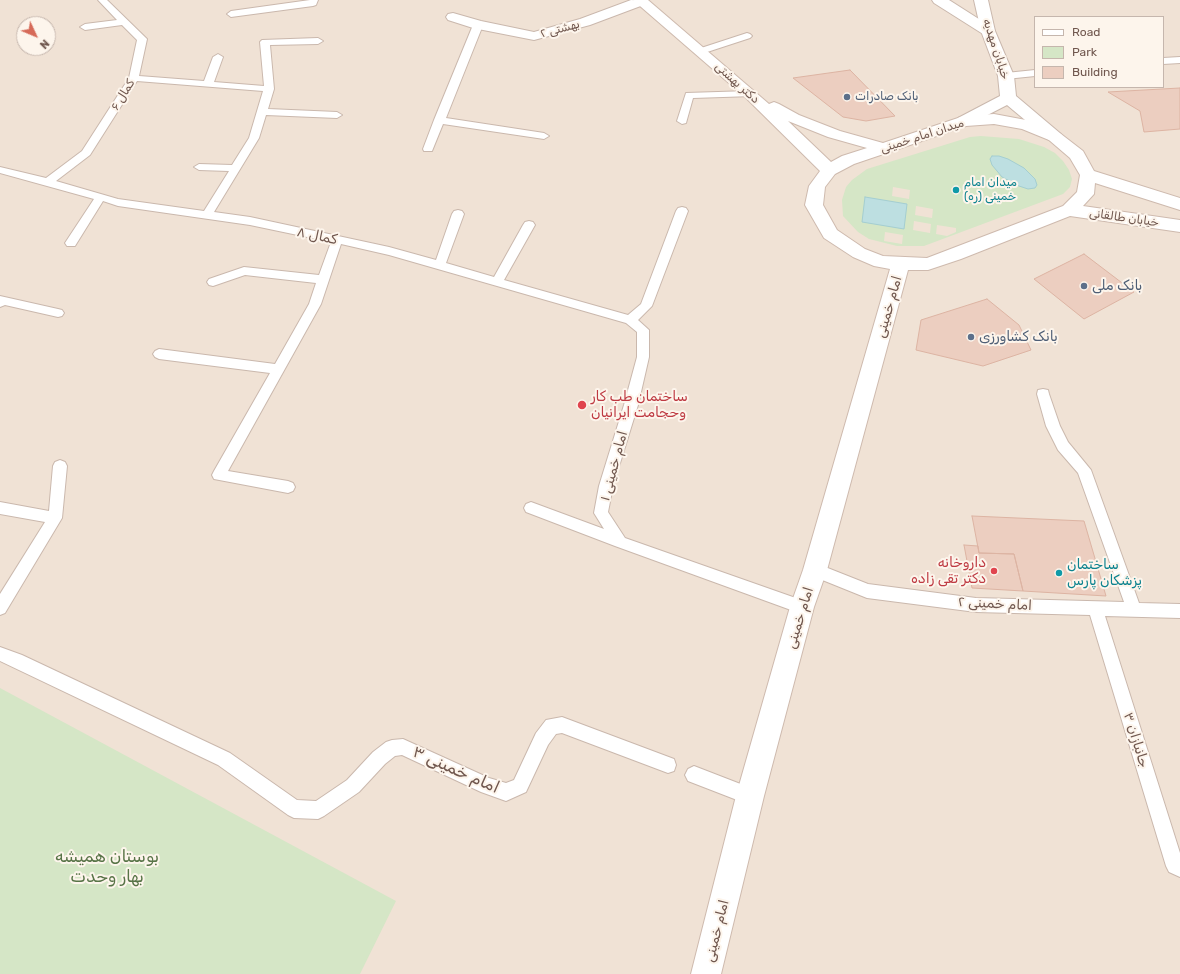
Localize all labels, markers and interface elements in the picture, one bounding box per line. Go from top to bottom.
north arrow [16,16,56,56]
legend [1034,16,1164,88]
street label: بهشتی ۲ [539,17,581,41]
street label: خیابان مهدیه [979,17,1013,81]
text: Road [1072,25,1100,39]
text: N [37,37,52,51]
text: Park [1072,45,1097,59]
street label: دکتر بهشتی [712,59,762,107]
text: Building [1072,65,1118,79]
street label: کمال ۶ [108,77,138,113]
place label: بانک صادرات [855,90,919,104]
marker: بانک صادرات [842,92,852,102]
street label: میدان امام خمینی [878,116,966,156]
place label: میدان امام خمینی (ره) [964,176,1017,204]
marker: میدان امام خمینی (ره) [951,185,961,195]
street label: خیابان طالقانی [1088,206,1160,230]
street label: کمال ۸ [295,224,339,248]
street label: امام خمینی [872,274,906,340]
place label: بانک ملی [1092,278,1142,294]
marker: بانک ملی [1079,281,1089,291]
place label: بانک کشاورزی [979,329,1058,345]
marker: بانک کشاورزی [966,332,976,342]
place label: ساختمان طب کار و‌حجامت ایرانیان [591,389,688,422]
marker: ساختمان طب کار و‌حجامت ایرانیان [576,399,588,411]
street label: امام خمینی ۱ [597,429,631,503]
place label: داروخانه دکتر تقی زاده [911,555,986,588]
place label: ساختمان پزشکان پارس [1067,557,1142,590]
marker: داروخانه دکتر تقی زاده [989,566,999,576]
marker: ساختمان پزشکان پارس [1054,568,1064,578]
street label: امام خمینی [783,585,817,651]
street label: امام خمینی ۲ [958,594,1032,614]
street label: جانبازان ۳ [1120,710,1152,770]
street label: امام خمینی ۳ [409,742,503,798]
park label: بوستان همیشه بهار وحدت [55,847,159,887]
street label: امام خمینی [701,898,733,964]

